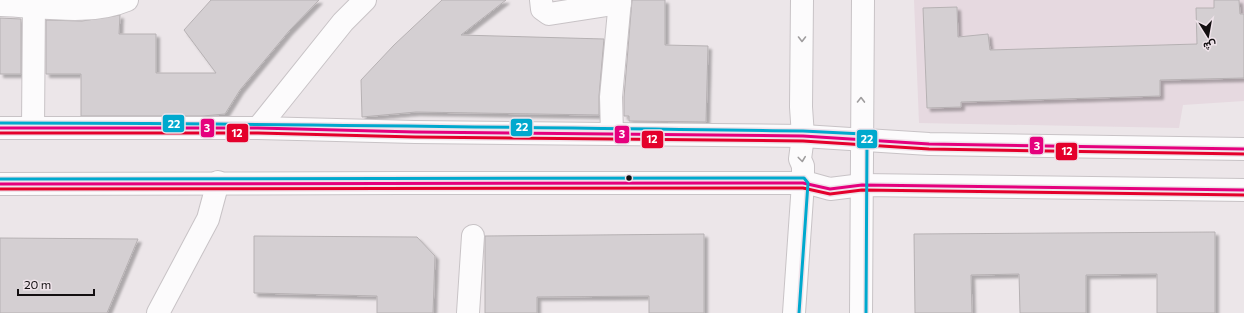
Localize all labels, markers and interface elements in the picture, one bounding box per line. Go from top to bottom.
north arrow [1188,16,1228,56]
one-way arrow [798,36,806,42]
text: ش [1202,38,1218,54]
one-way arrow [857,97,866,103]
line badge: 22 [162,114,185,133]
text: 22 [168,117,180,130]
line badge: 3 [200,118,215,138]
line badge: 22 [510,118,533,137]
text: 22 [516,120,528,133]
text: 3 [204,121,210,134]
line badge: 12 [226,123,249,143]
line badge: 3 [614,125,630,144]
text: 12 [231,126,243,139]
text: 3 [619,127,625,140]
line badge: 22 [856,129,878,149]
line badge: 12 [641,130,664,149]
text: 12 [646,132,658,145]
text: 22 [861,132,873,145]
line badge: 3 [1029,136,1044,155]
text: 3 [1034,139,1040,152]
line badge: 12 [1055,142,1078,161]
text: 12 [1061,144,1073,157]
one-way arrow [797,156,806,163]
unlabelled marker [624,173,634,183]
scale bar [18,271,94,297]
text: 20 m [24,277,51,291]

